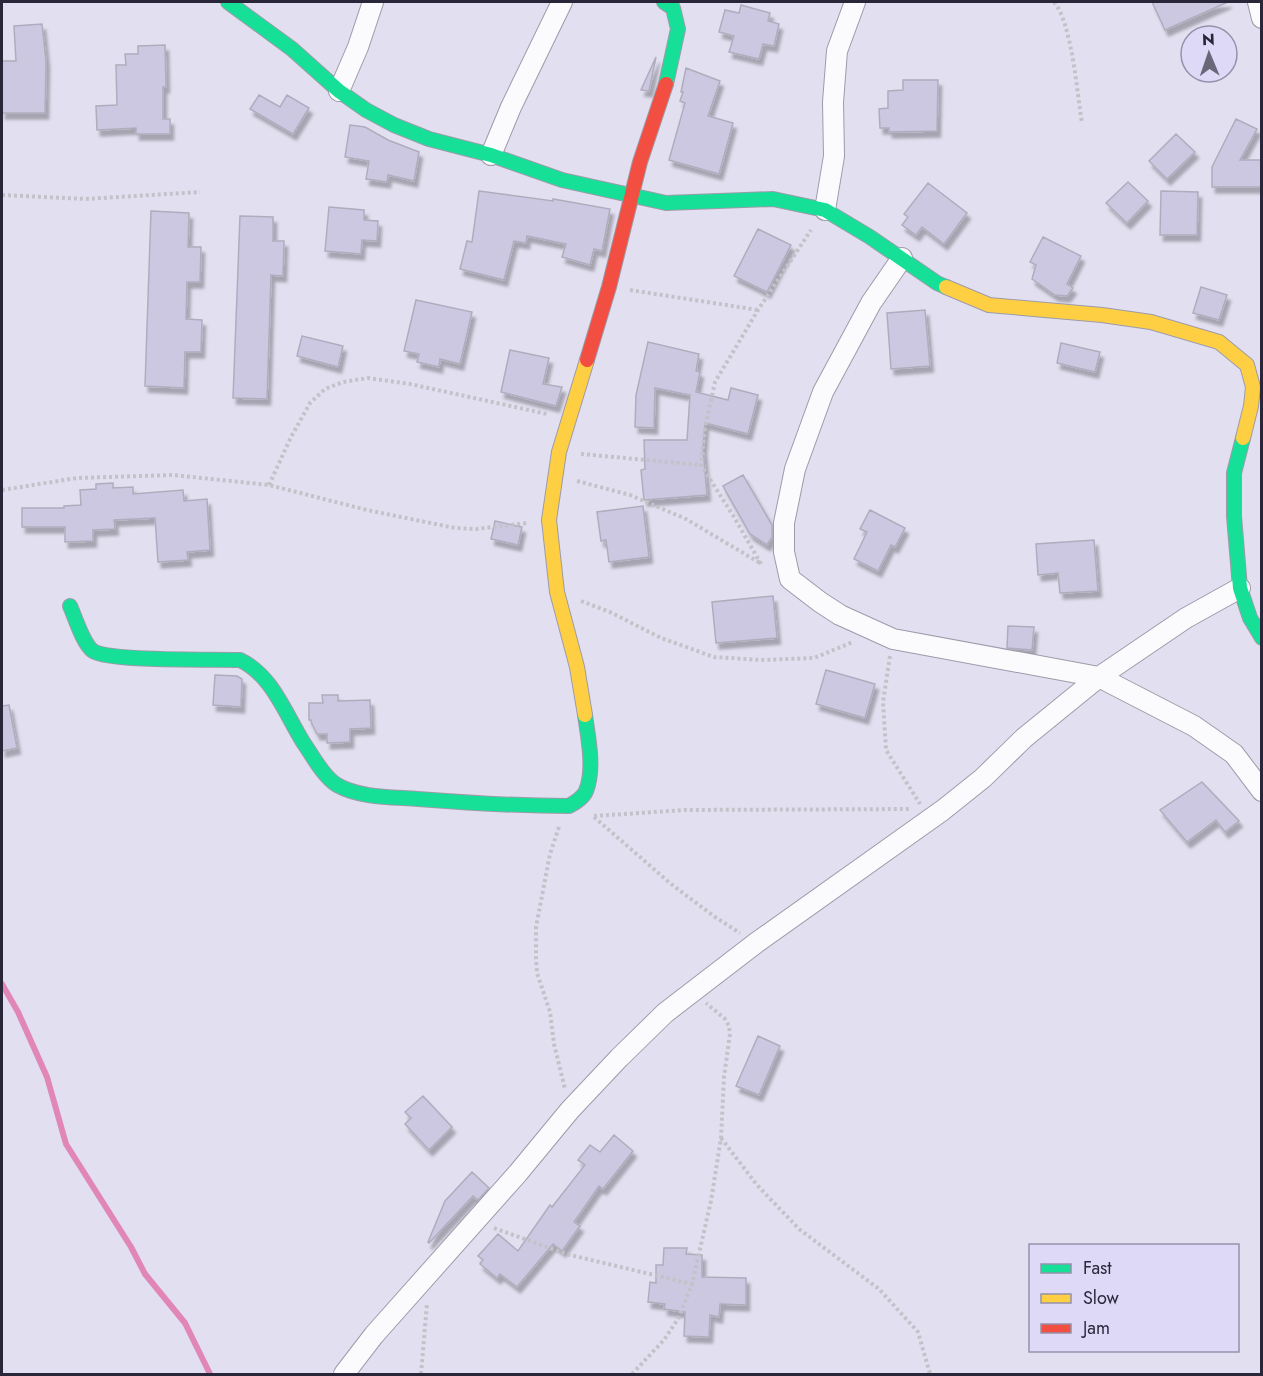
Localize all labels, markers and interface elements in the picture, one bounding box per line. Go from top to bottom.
north arrow [1179,24,1239,84]
text: N [1202,28,1215,51]
legend [1029,1244,1239,1352]
text: Fast [1083,1255,1112,1281]
text: Slow [1083,1285,1120,1311]
text: Jam [1081,1315,1110,1341]

